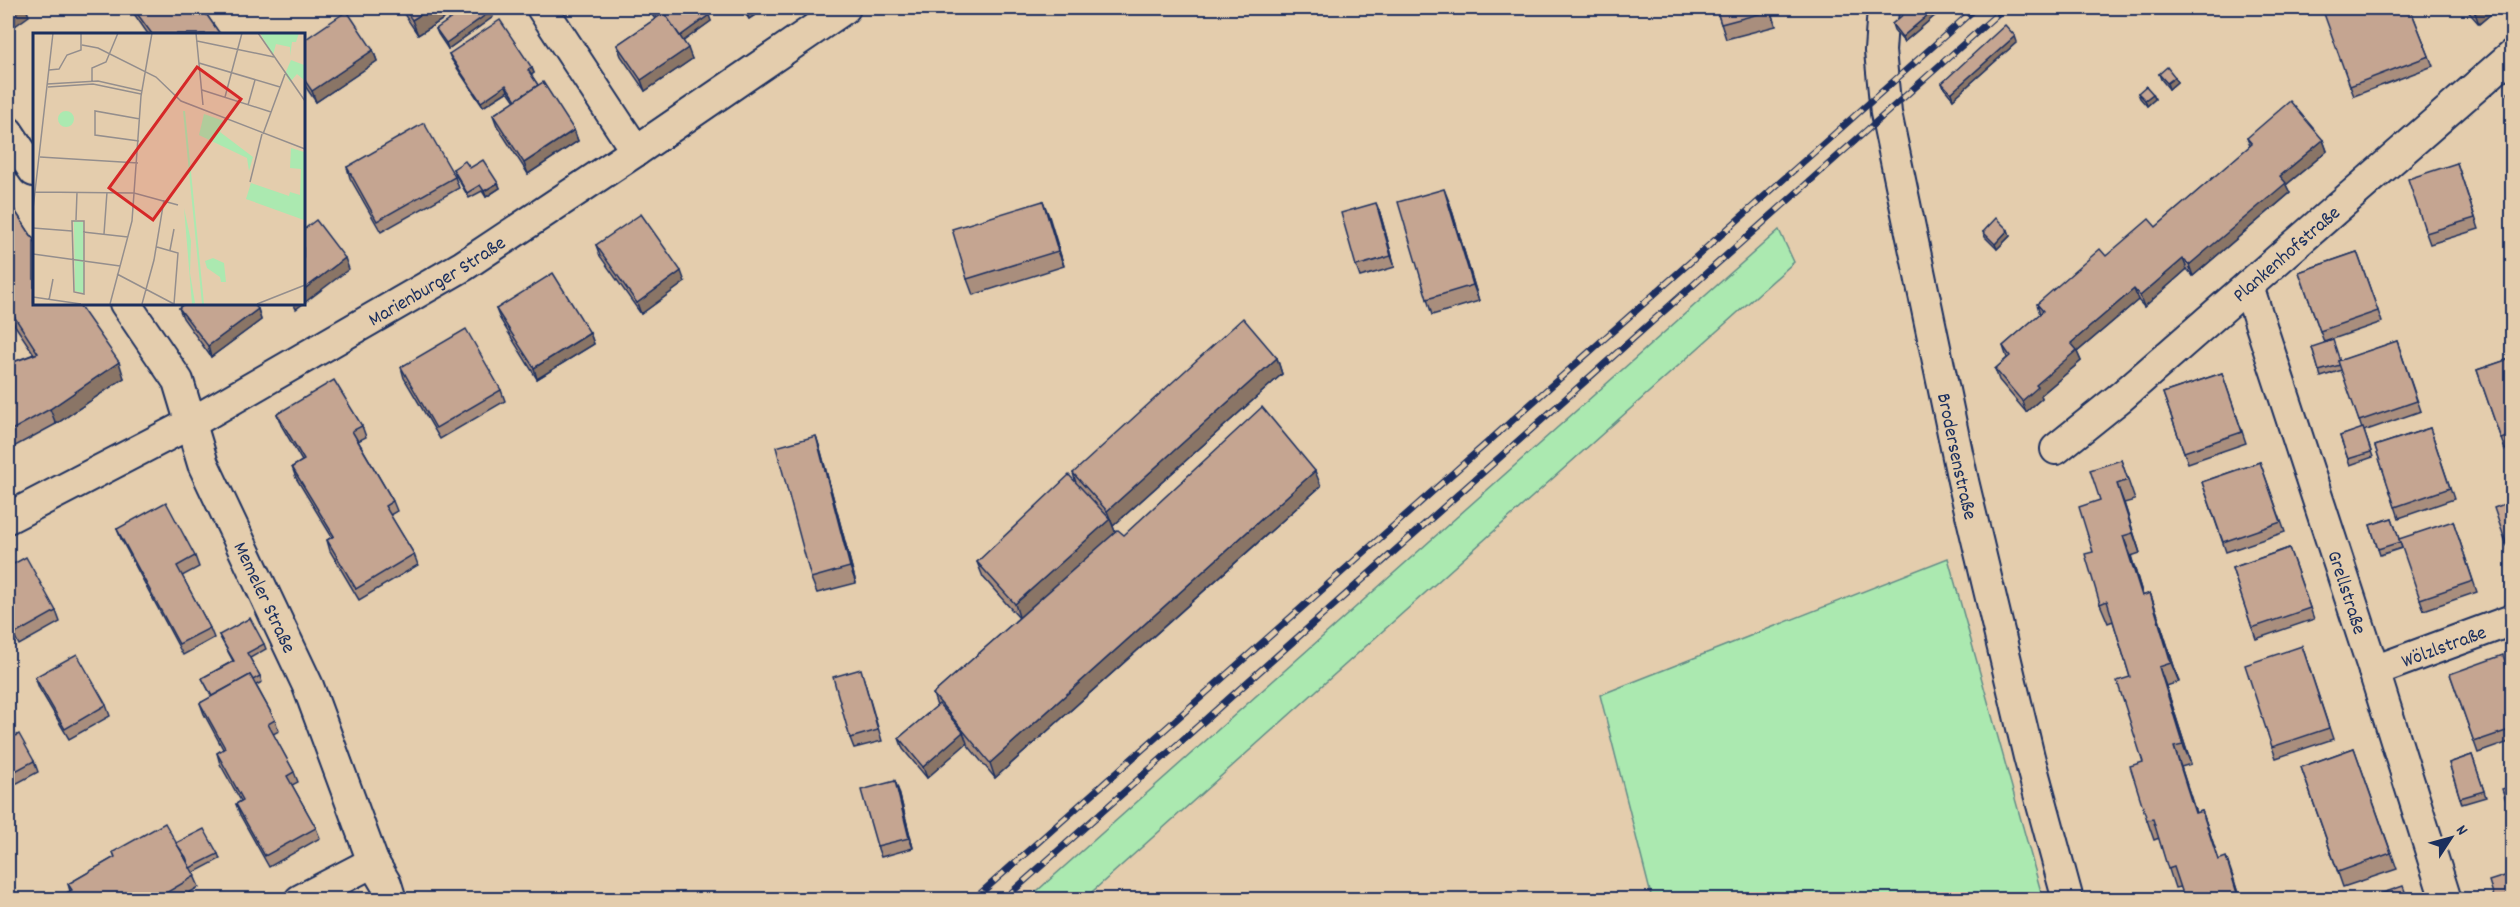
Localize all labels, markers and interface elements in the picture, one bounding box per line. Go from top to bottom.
inset map [33,33,304,304]
street label: Plankenhofstraße [2228,200,2348,310]
street label: Marienburger Straße [364,230,512,335]
street label: Brodersenstraße [1928,391,1983,523]
street label: Memeler Straße [225,538,302,659]
street label: Grellstraße [2318,547,2372,639]
street label: Wölzlstraße [2398,620,2491,677]
north arrow [2421,808,2481,868]
text: N [2449,821,2473,841]

